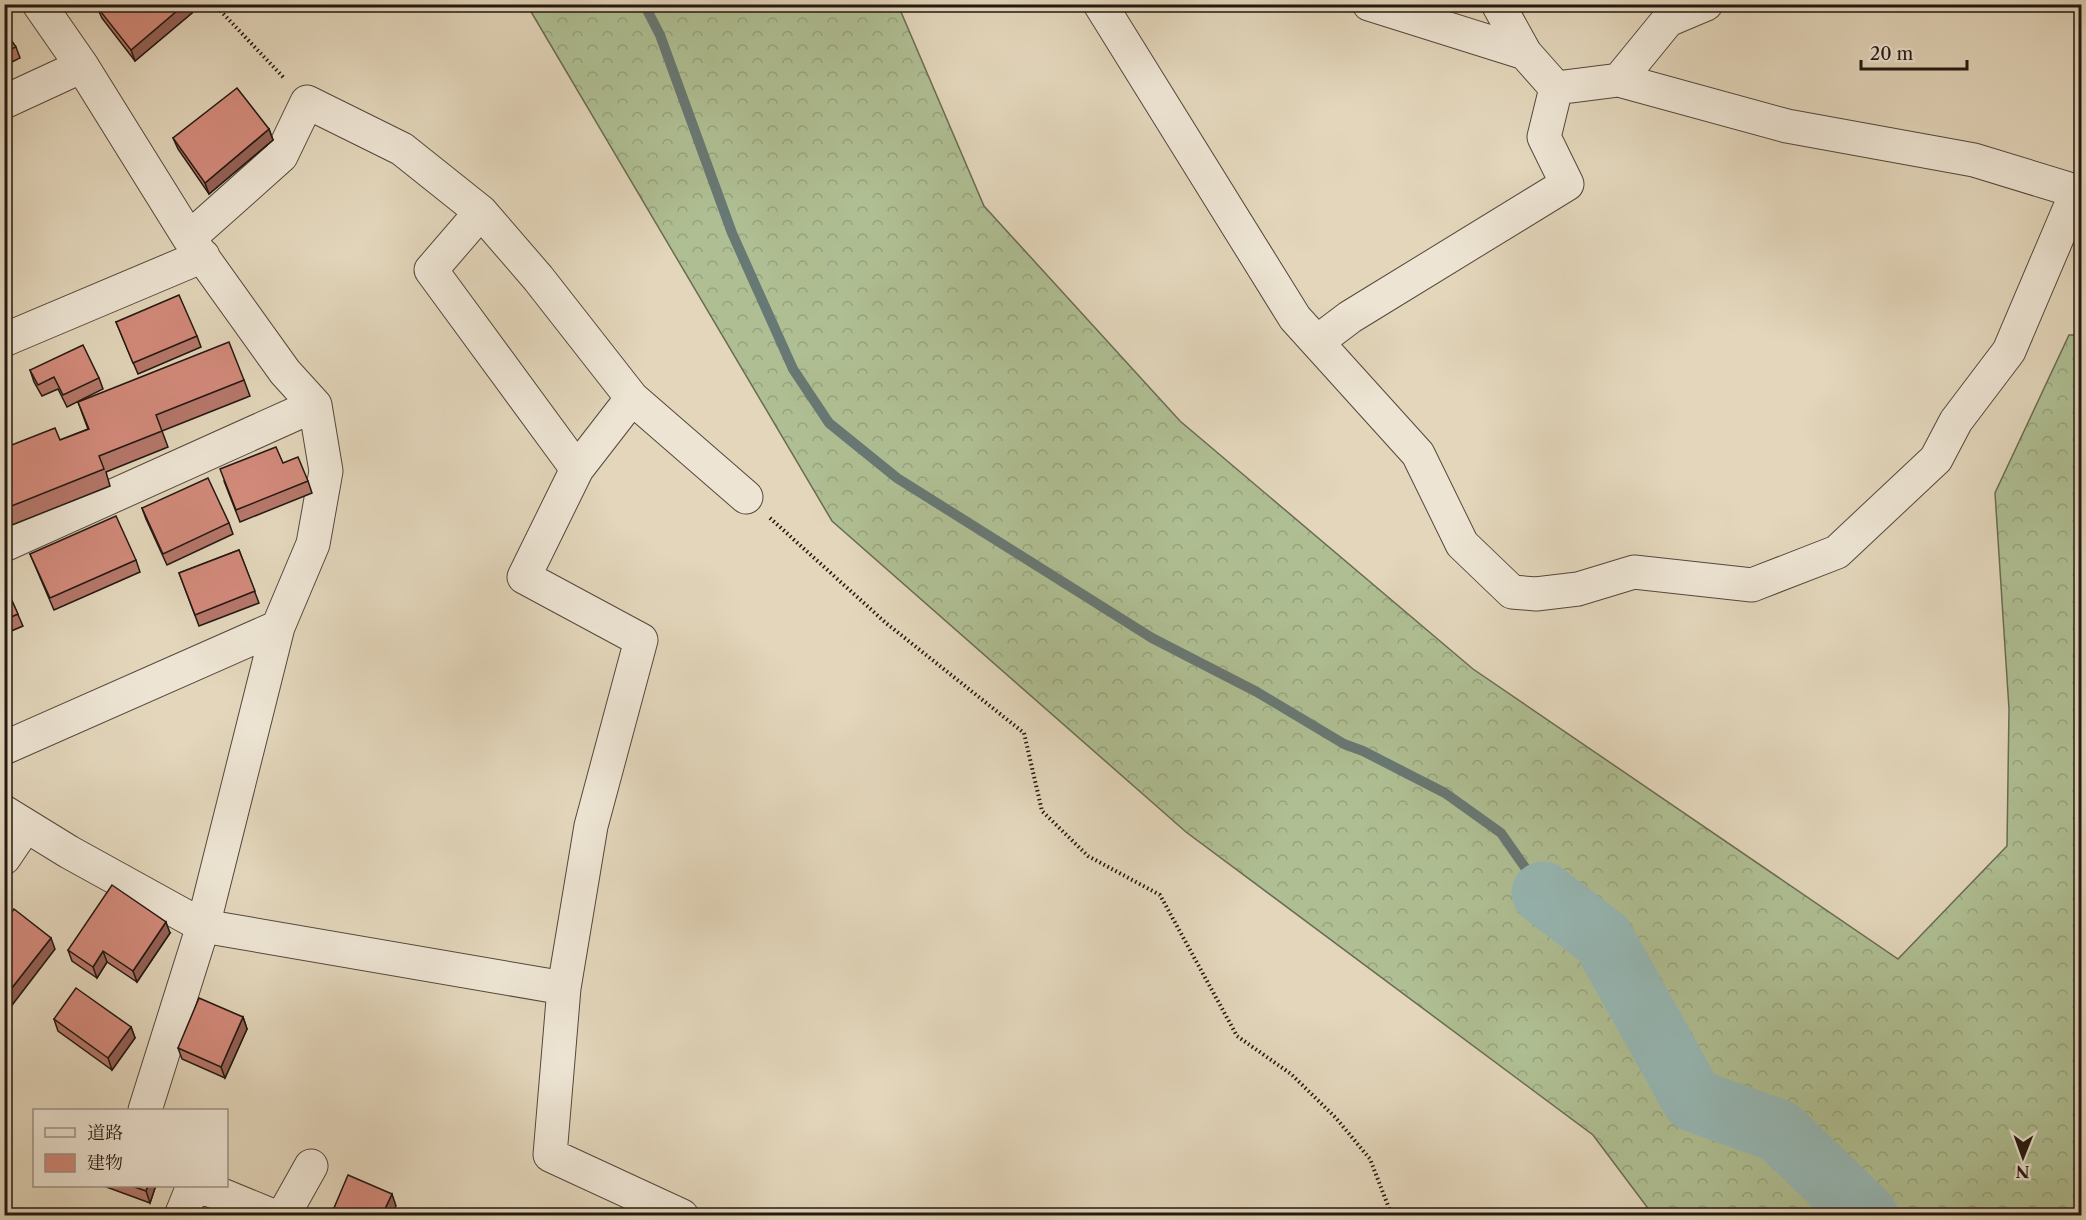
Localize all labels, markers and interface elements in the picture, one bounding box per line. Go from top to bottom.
scale bar [1861,33,1968,71]
text: 20 m [1870,43,1914,65]
legend [33,1109,228,1187]
text: 道路 [87,1122,123,1144]
north arrow [1993,1127,2053,1187]
text: 建物 [87,1152,123,1174]
text: N [2016,1162,2030,1182]

